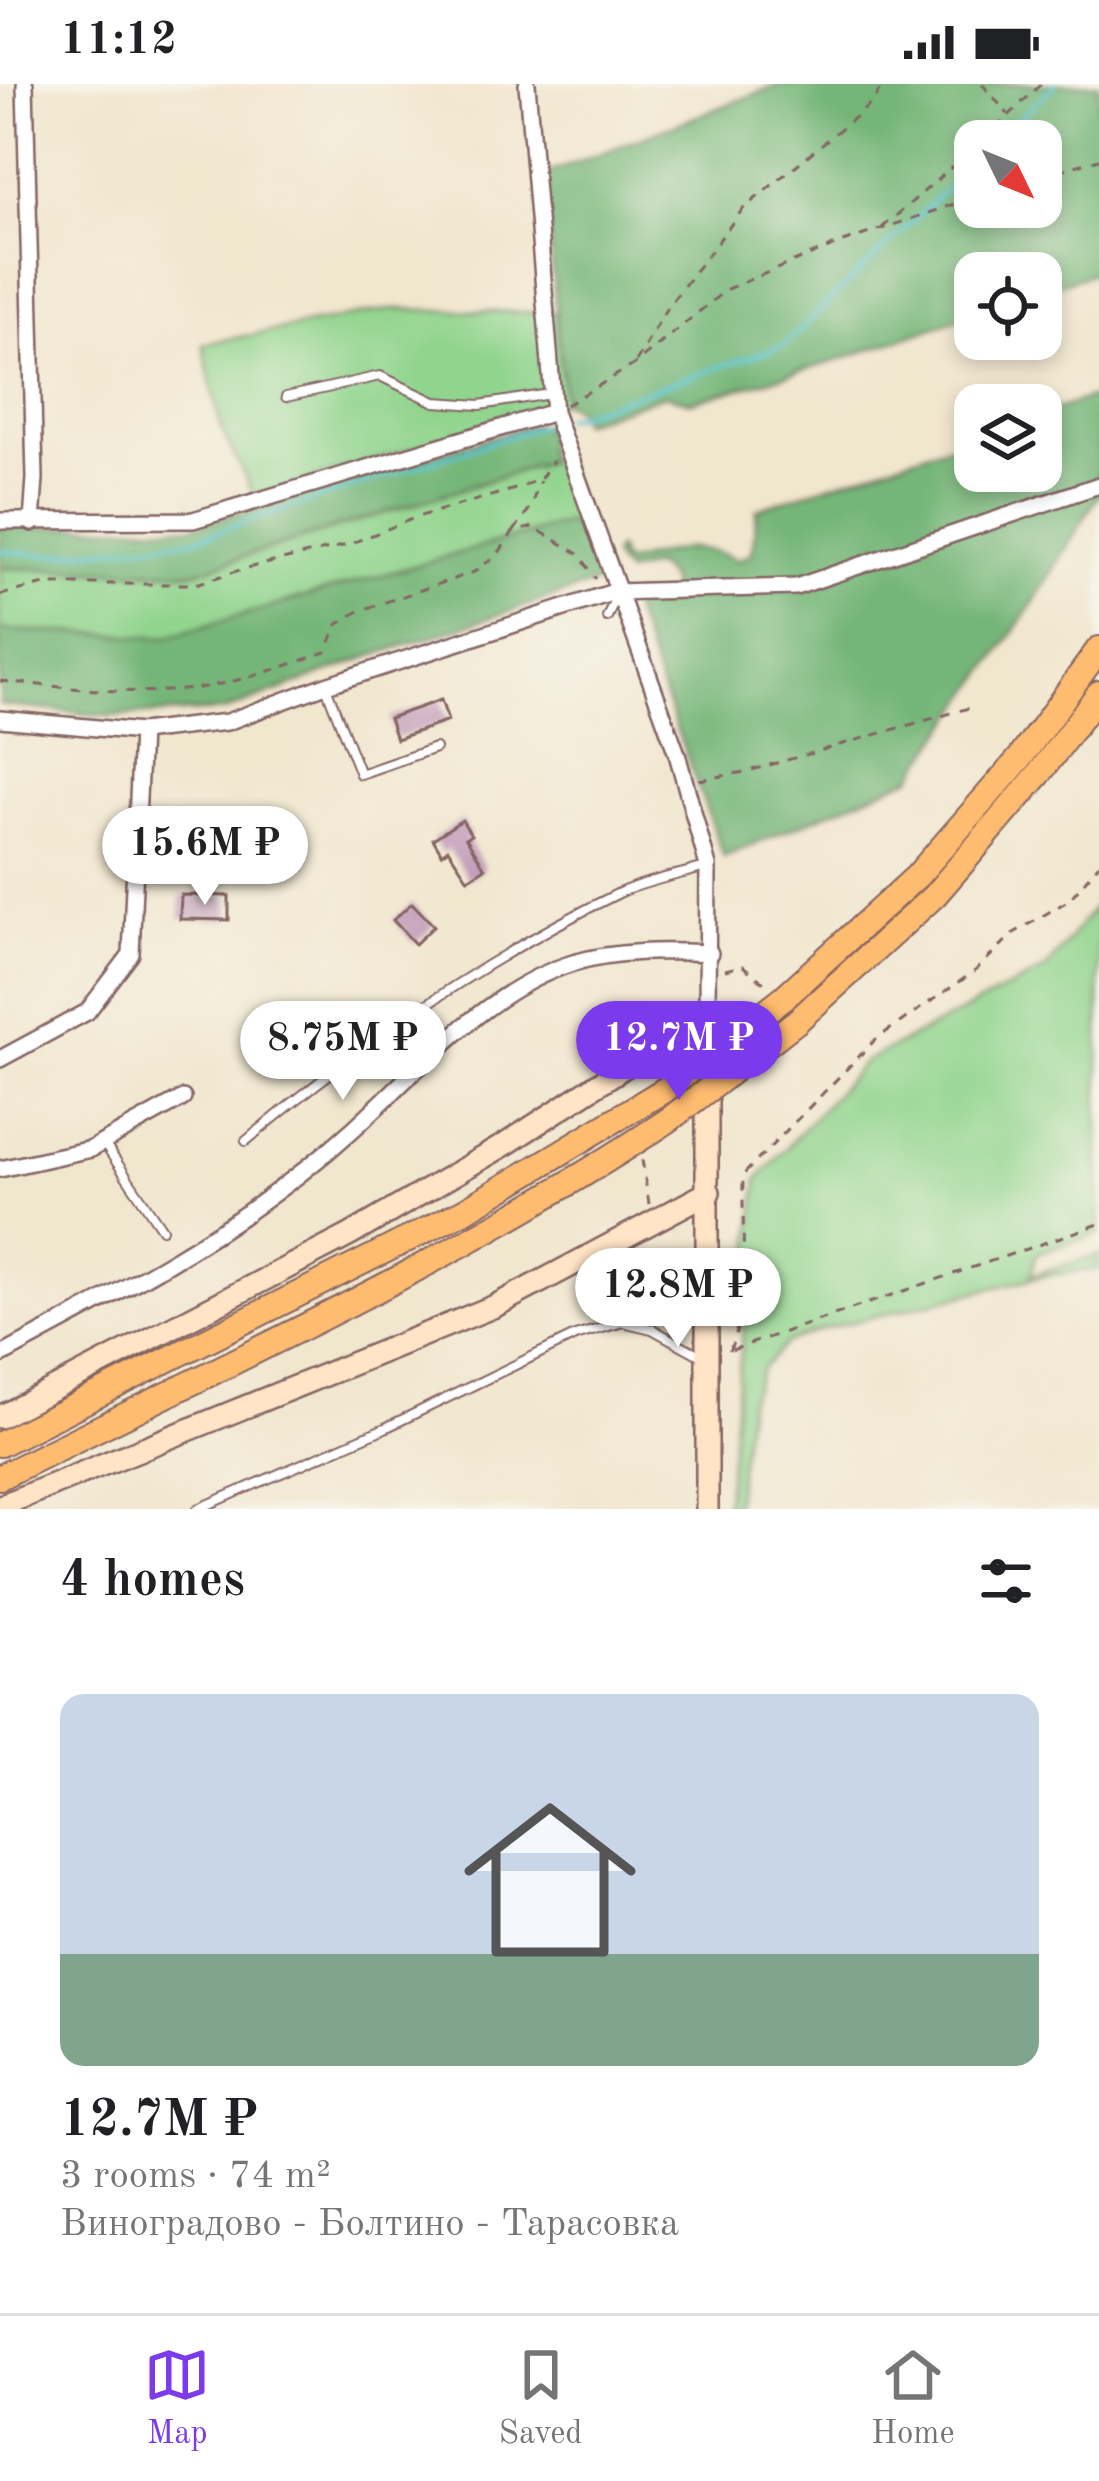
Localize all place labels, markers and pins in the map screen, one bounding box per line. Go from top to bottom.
pin: 15.6M ₽ [94,806,316,908]
pin: 8.75M ₽ [232,1001,454,1103]
pin: 12.7M ₽ [568,1001,790,1103]
pin: 12.8M ₽ [567,1248,789,1350]

